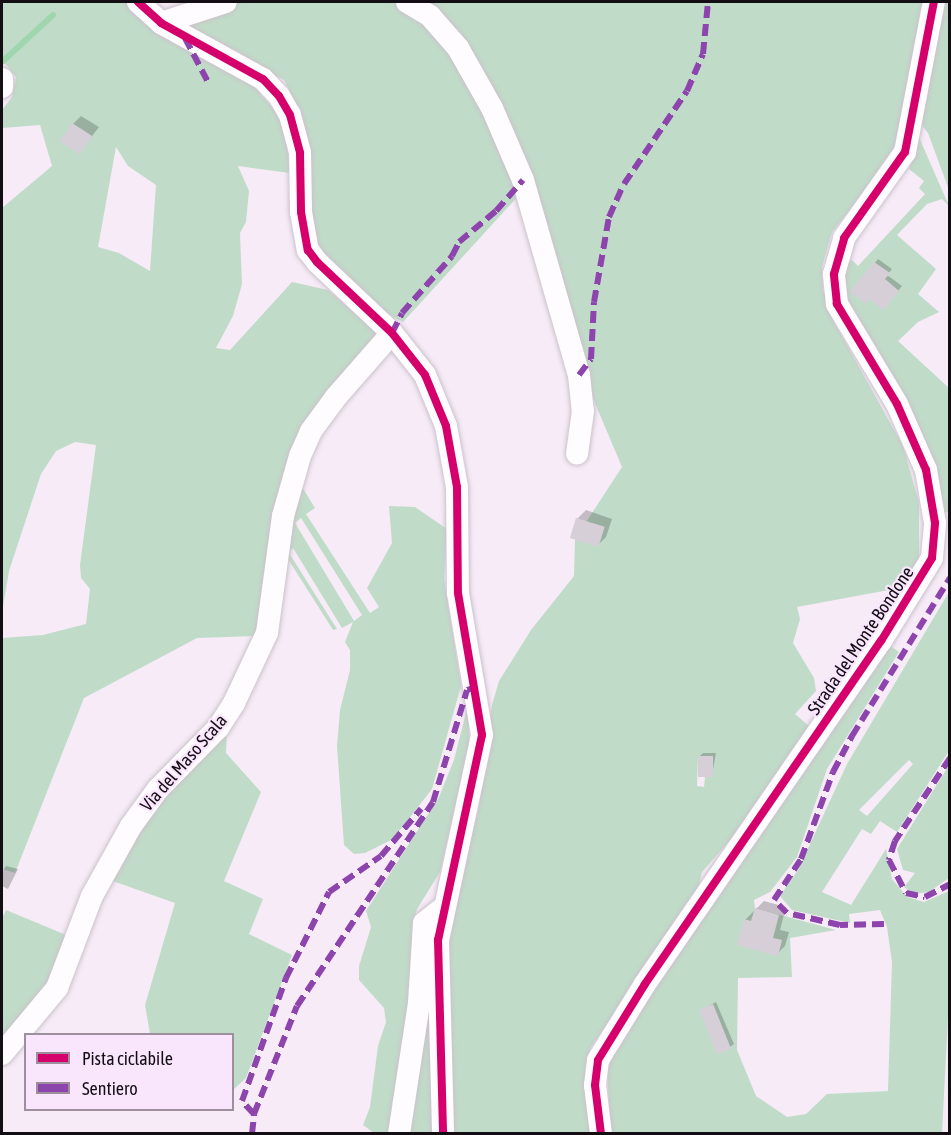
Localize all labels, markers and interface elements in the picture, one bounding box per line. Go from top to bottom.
street label: Strada del Monte Bondone [803,563,919,719]
street label: Via del Maso Scala [136,710,232,816]
legend [24,1033,234,1111]
text: Pista ciclabile [82,1048,173,1069]
text: Sentiero [82,1078,138,1099]

